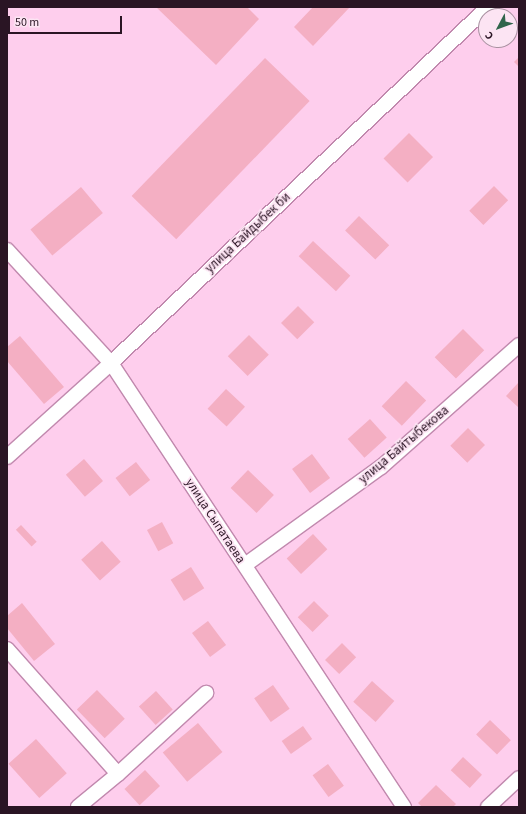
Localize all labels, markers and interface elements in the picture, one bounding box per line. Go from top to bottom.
scale bar [10,8,124,34]
north arrow [478,8,518,48]
text: 50 m [15,14,39,31]
text: С [482,28,497,43]
street label: улица Байдыбек би [202,190,294,276]
street label: улица Байтыбекова [356,403,452,487]
street label: улица Сыпатаева [182,476,248,566]

